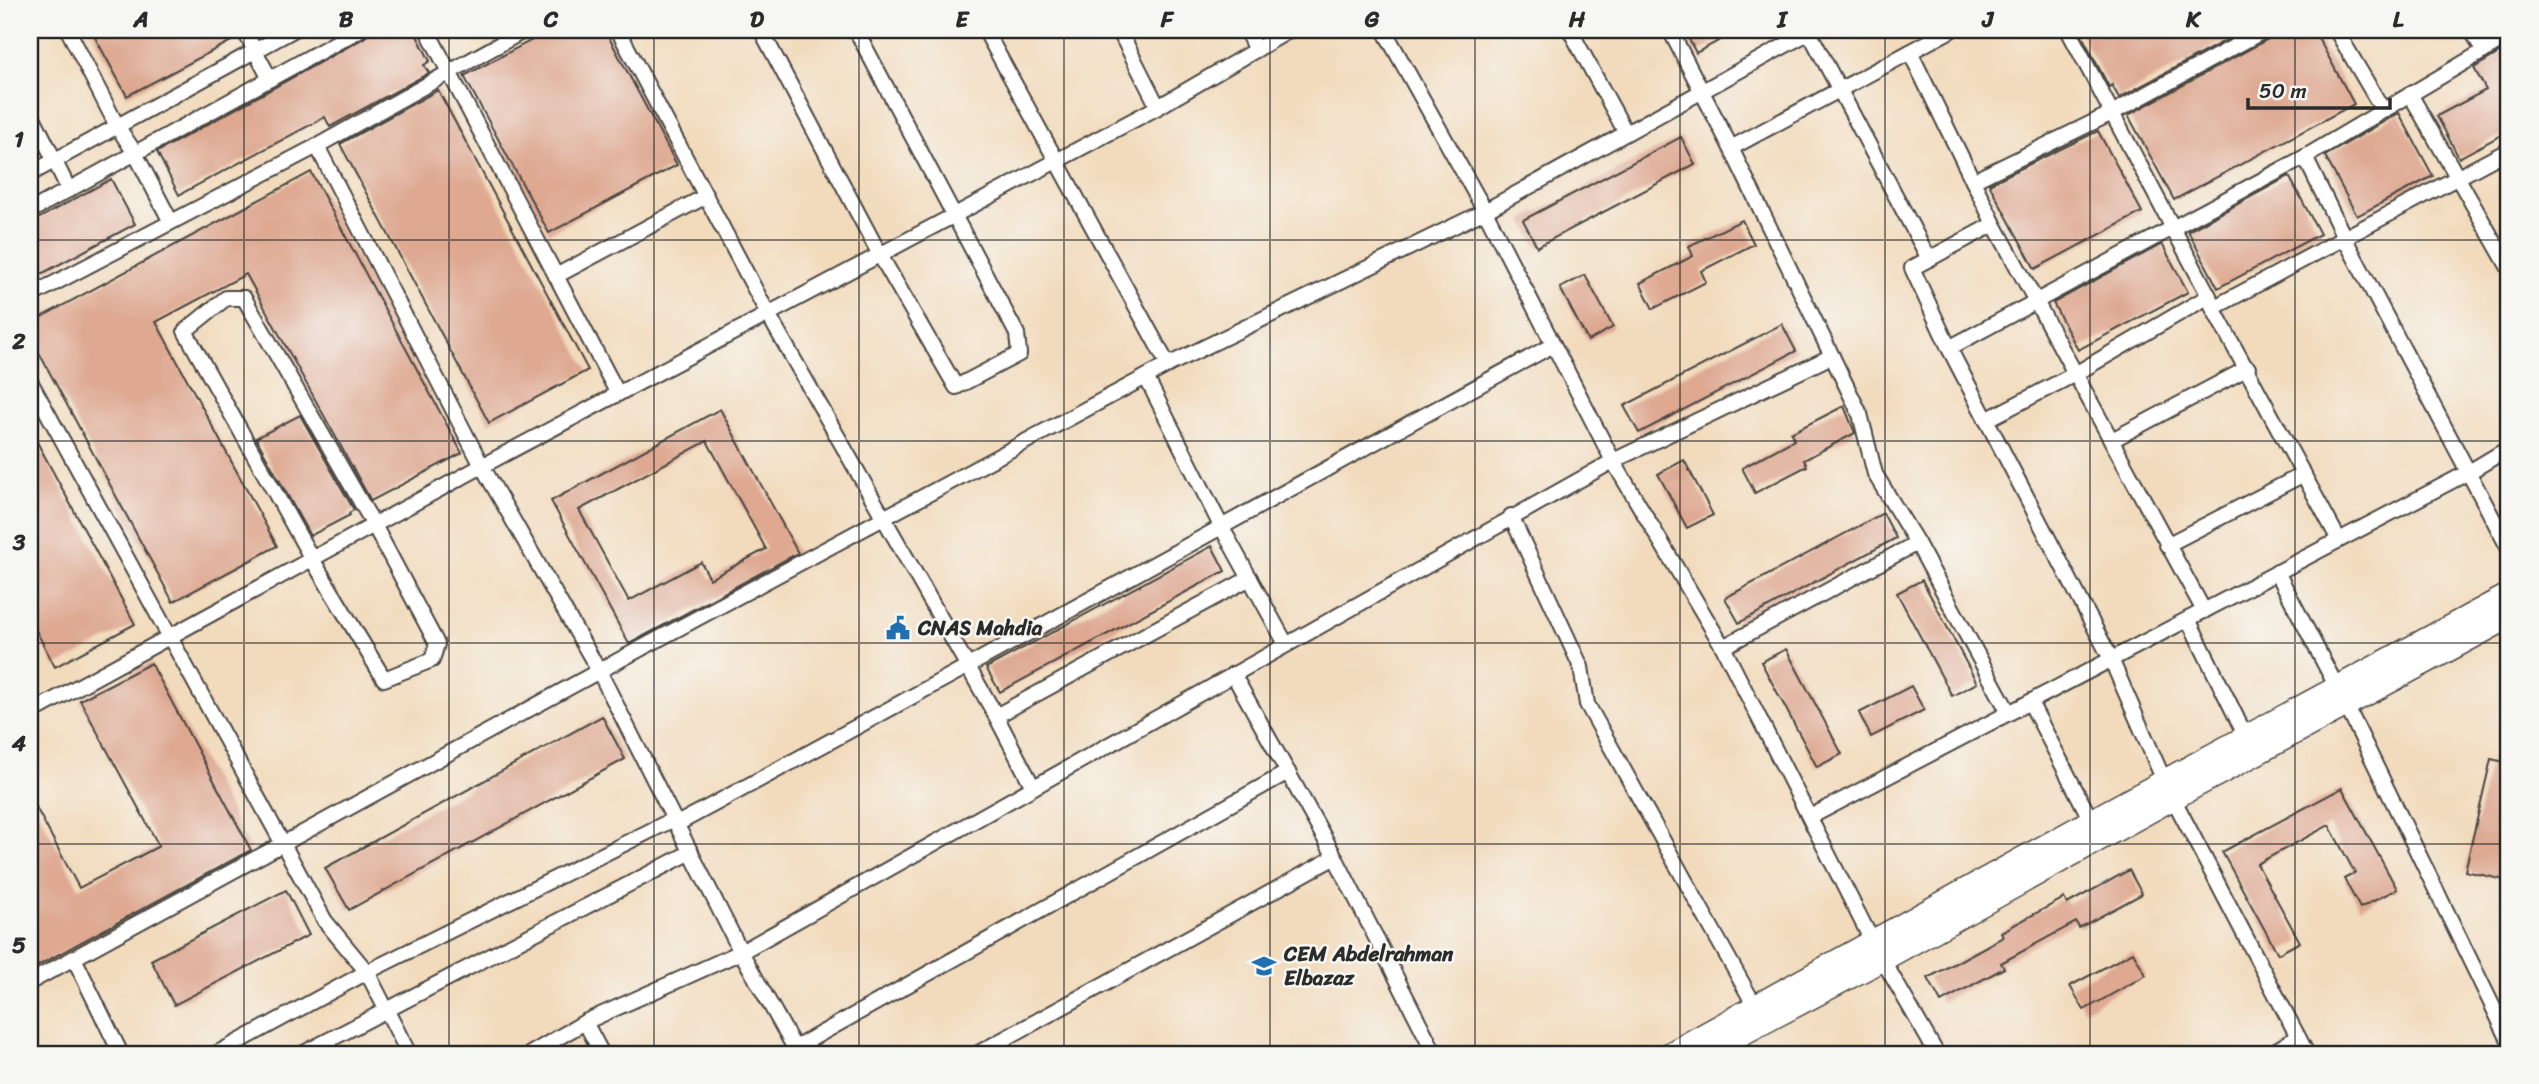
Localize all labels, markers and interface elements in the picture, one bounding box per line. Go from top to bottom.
text: A [132,0,149,40]
text: B [339,0,354,40]
text: C [543,0,559,40]
text: D [750,0,765,40]
text: E [956,0,971,40]
text: F [1160,0,1175,40]
text: G [1364,0,1380,40]
text: H [1568,0,1586,40]
text: I [1776,0,1788,40]
text: J [1981,0,1995,40]
text: K [2185,0,2202,40]
text: L [2393,0,2404,40]
scale bar [2248,66,2390,110]
text: 50 m [2259,72,2307,110]
text: 1 [14,119,24,160]
text: 2 [11,321,26,362]
text: 3 [12,522,26,563]
place label: CNAS Mahdia [917,609,1043,647]
public building icon: CNAS Mahdia [884,614,912,642]
text: 4 [11,723,27,764]
text: 5 [12,925,26,966]
place label: CEM Abdelrahman Elbazaz [1283,935,1454,997]
school or university icon: CEM Abdelrahman Elbazaz [1250,952,1278,980]

